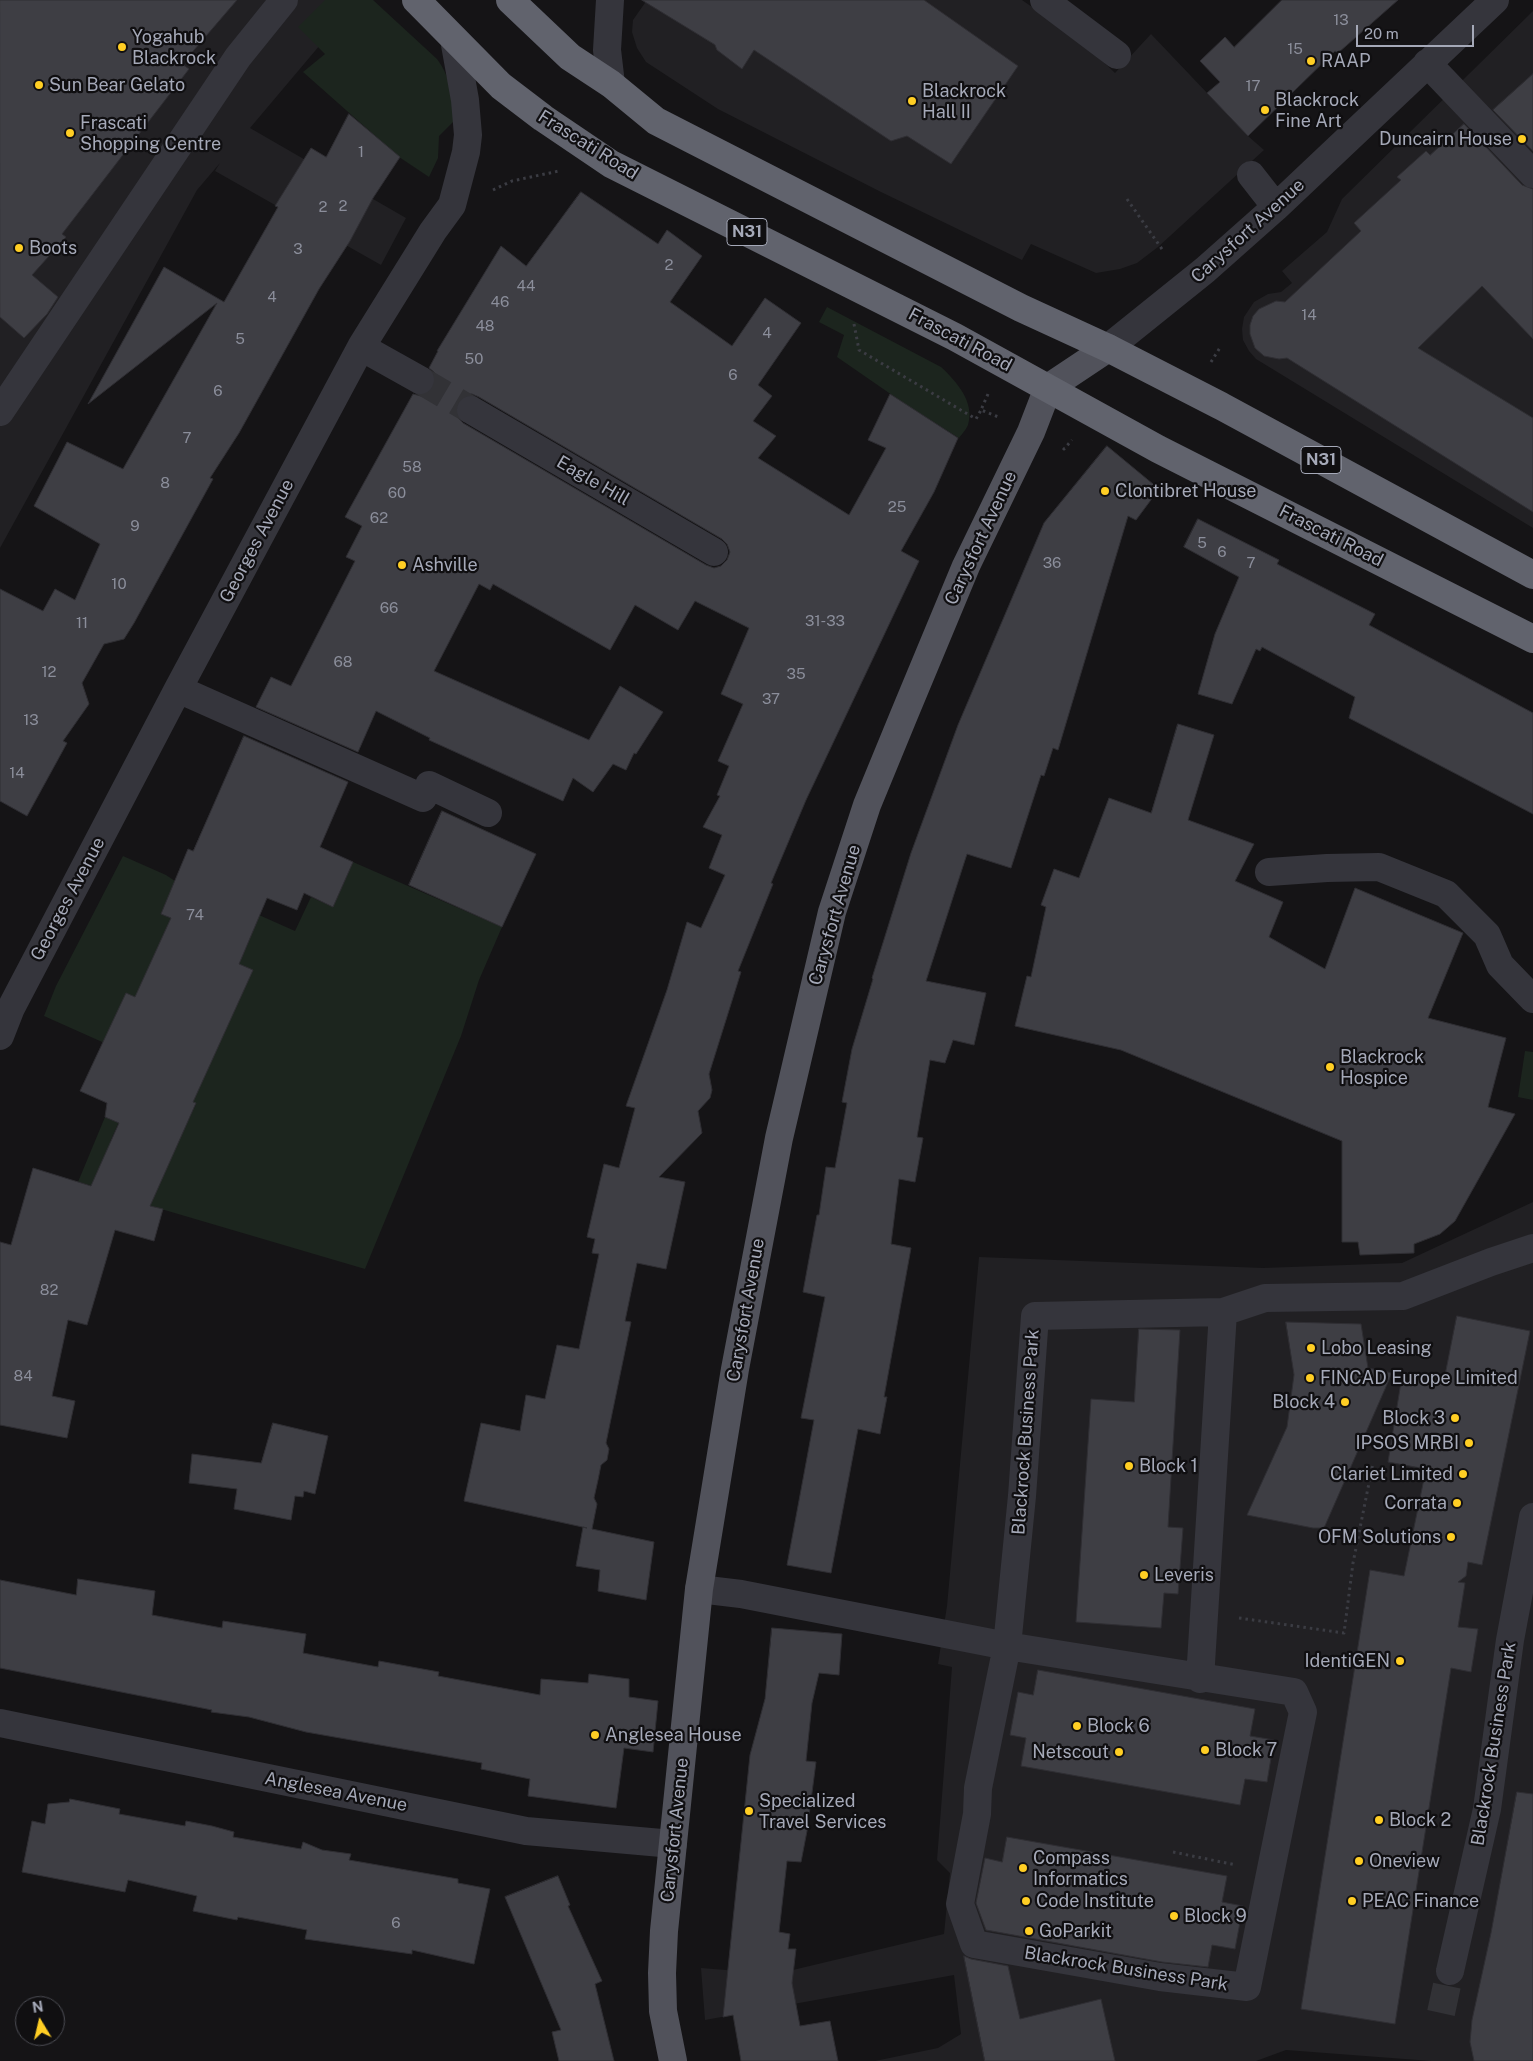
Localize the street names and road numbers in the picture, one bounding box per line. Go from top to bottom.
street label: Frascati Road [534,106,642,184]
street label: Carysfort Avenue [1187,174,1309,288]
road number: N31 [727,218,767,246]
street label: Frascati Road [905,304,1015,376]
road number: N31 [1301,446,1341,474]
street label: Eagle Hill [553,451,633,511]
street label: Carysfort Avenue [941,468,1021,608]
street label: Georges Avenue [215,476,299,606]
street label: Frascati Road [1275,500,1387,572]
street label: Georges Avenue [26,834,110,964]
street label: Carysfort Avenue [805,842,865,988]
street label: Carysfort Avenue [723,1237,769,1383]
street label: Blackrock Business Park [1008,1328,1044,1536]
street label: Blackrock Business Park [1467,1641,1521,1847]
street label: Carysfort Avenue [657,1757,693,1903]
street label: Anglesea Avenue [263,1768,409,1816]
street label: Blackrock Business Park [1023,1942,1229,1996]

